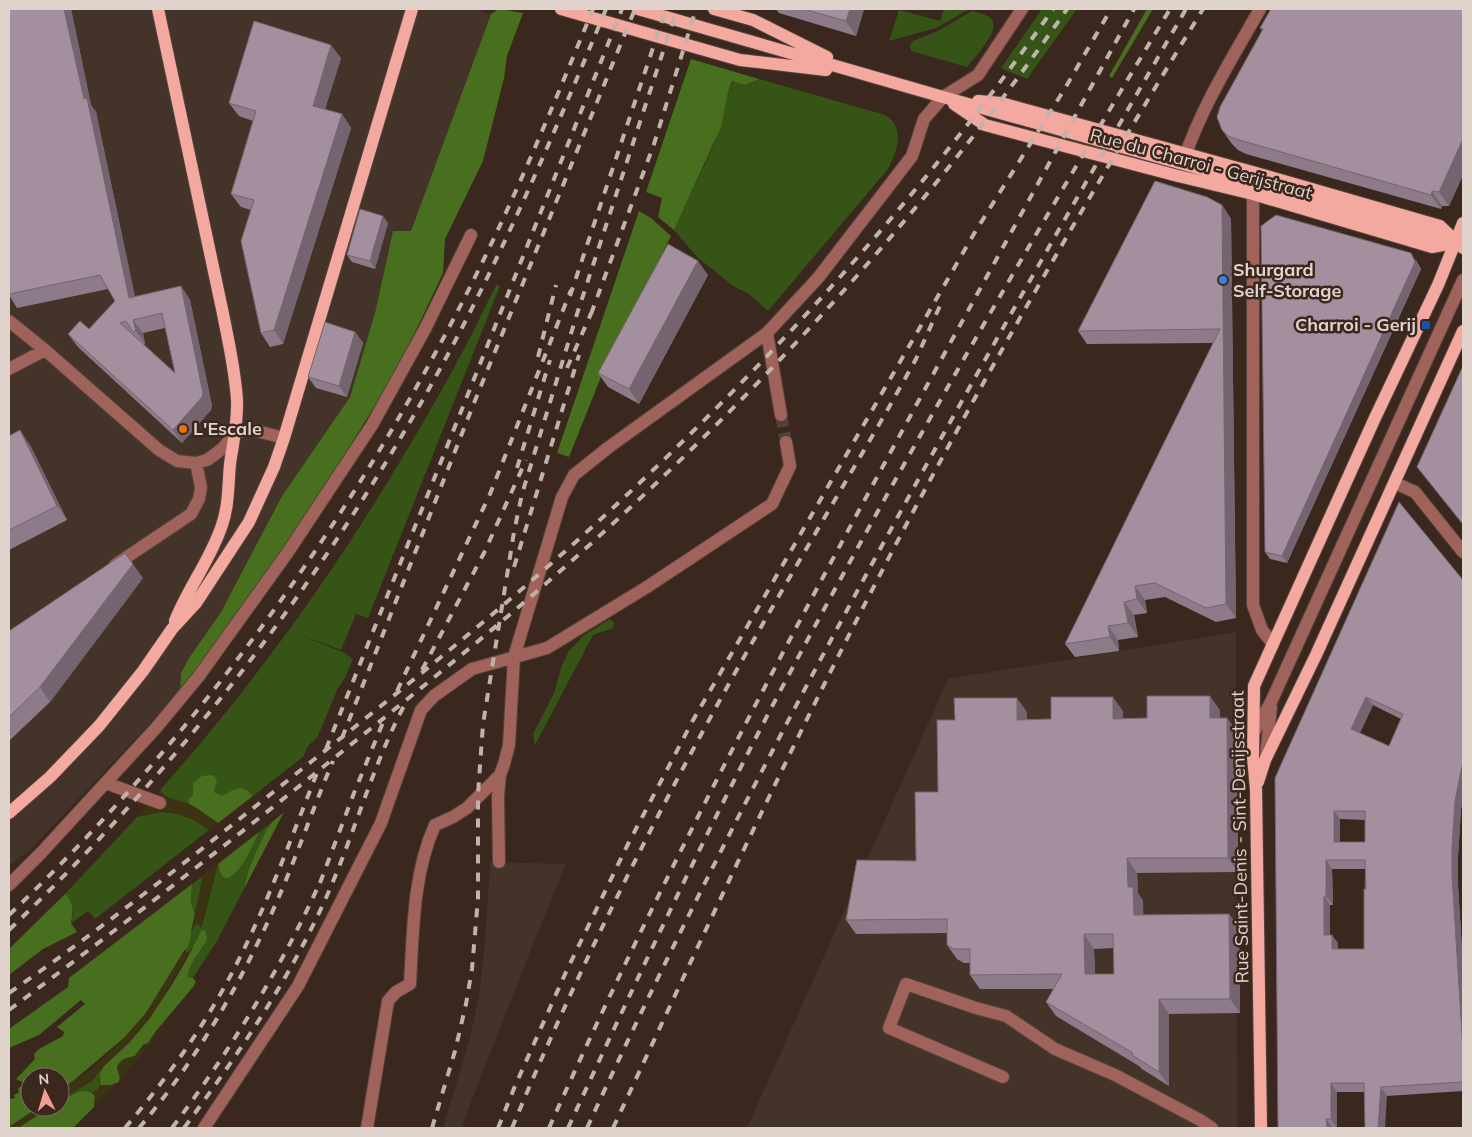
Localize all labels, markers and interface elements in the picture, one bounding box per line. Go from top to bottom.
street label: Rue du Charroi - Gerijstraat [1088,123,1315,204]
place label: Shurgard Self-Storage [1233,258,1341,302]
marker: Shurgard Self-Storage [1217,274,1229,286]
place label: Charroi - Gerij [1295,313,1416,336]
marker: Charroi - Gerij [1420,319,1432,331]
place label: L'Escale [193,417,262,440]
marker: L'Escale [177,423,189,435]
street label: Rue Saint-Denis - Sint-Denijsstraat [1225,690,1254,984]
north arrow [20,1067,70,1117]
text: N [38,1070,50,1088]

